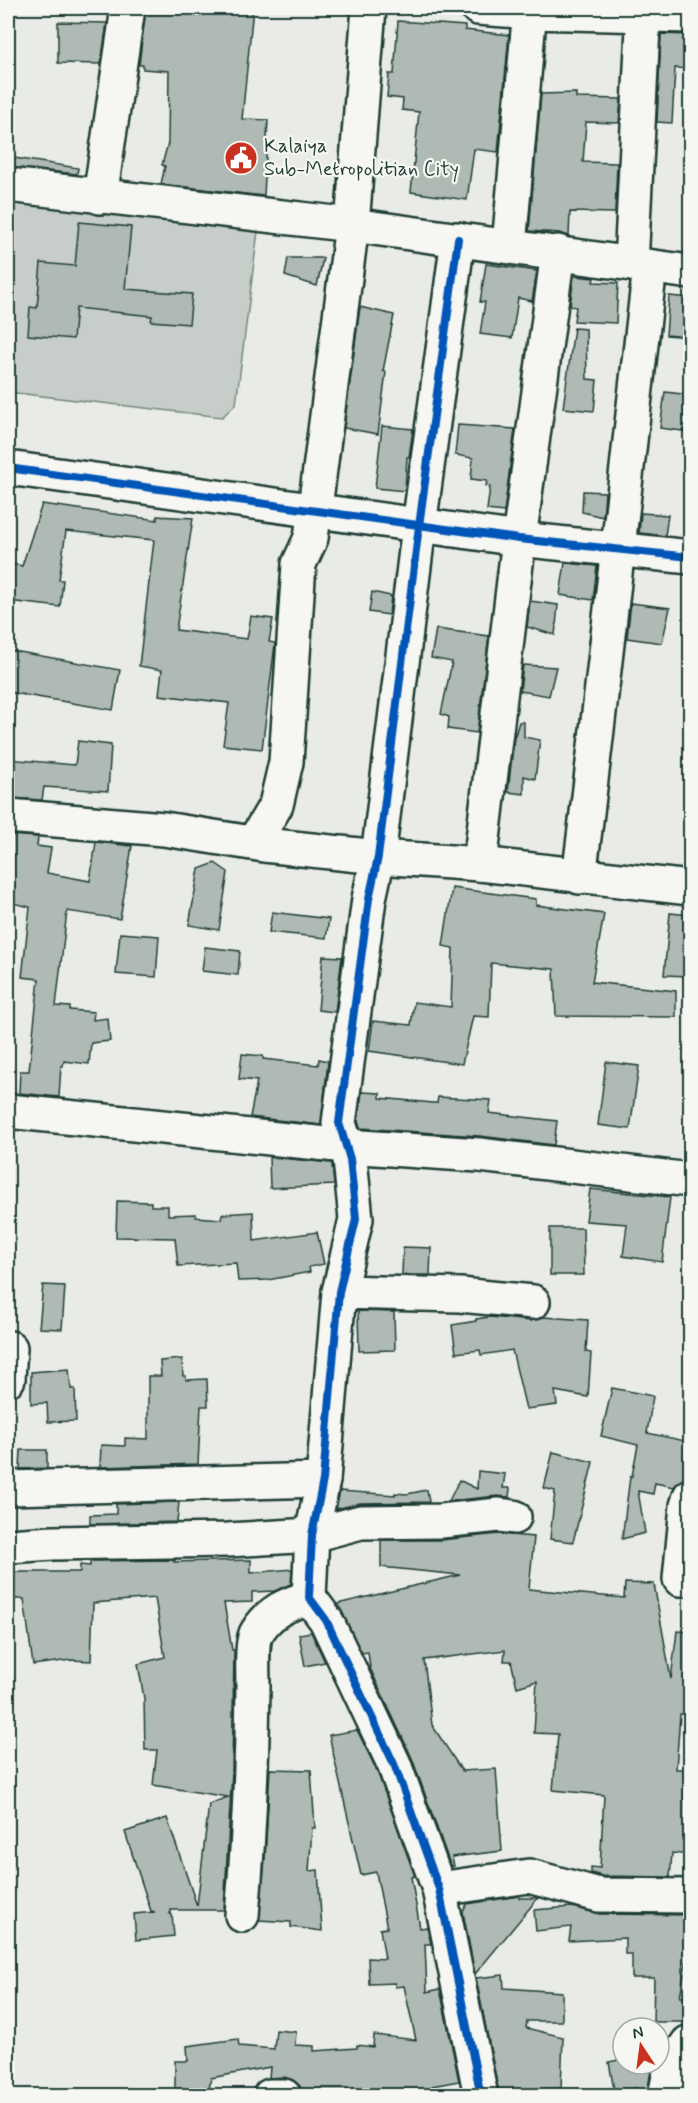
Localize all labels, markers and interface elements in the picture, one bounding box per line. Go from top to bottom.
place label: Kalaiya Sub-Metropolitian City [264,133,459,183]
public building icon: Kalaiya Sub-Metropolitian City [223,140,259,176]
north arrow [611,2016,671,2076]
text: N [630,2021,646,2044]

